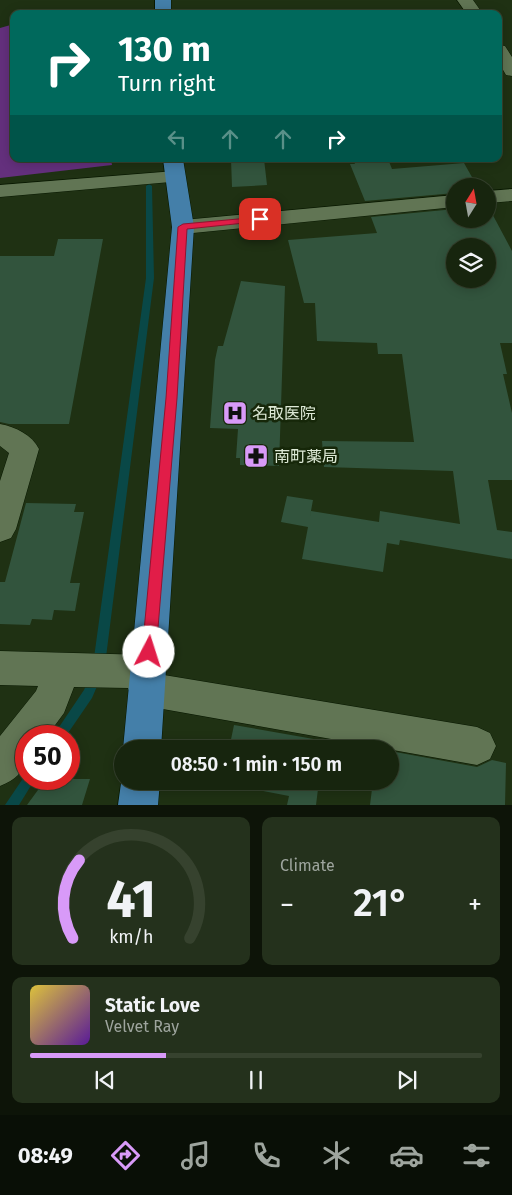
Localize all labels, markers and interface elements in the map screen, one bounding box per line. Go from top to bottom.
text: 130 m [118,28,211,70]
icon: right [35,30,100,95]
text: Turn right [118,70,215,97]
icon: left [163,125,191,153]
icon: ahead [216,125,244,153]
icon: ahead [269,125,297,153]
icon: right [322,125,350,153]
north arrow [446,178,496,228]
map controls [446,178,496,288]
pin [239,198,281,240]
icon: arrive [246,205,274,233]
button: layers [446,238,496,288]
hospital icon: 名取医院 [222,400,248,426]
place label: 名取医院 [252,404,316,423]
pharmacy icon: 南町薬局 [243,443,269,469]
place label: 南町薬局 [274,447,338,466]
position arrow [122,625,174,677]
speed limit sign: 50 [15,725,80,790]
text: 08:50 · 1 min · 150 m [171,753,342,776]
text: Climate [280,856,335,875]
text: 41 [106,868,156,931]
text: 21° [353,880,409,926]
text: − [280,888,294,921]
text: + [468,888,482,921]
text: km/h [109,926,153,948]
text: Static Love [105,994,200,1017]
text: Velvet Ray [105,1017,179,1036]
icon: previous [91,1066,119,1094]
icon: pause [242,1066,270,1094]
icon: next [393,1066,421,1094]
icon: directions [108,1138,143,1173]
icon: music [178,1138,213,1173]
icon: phone [249,1138,284,1173]
icon: climate [319,1138,354,1173]
icon: car [389,1138,424,1173]
icon: filters [459,1138,494,1173]
text: 08:49 [18,1142,73,1169]

